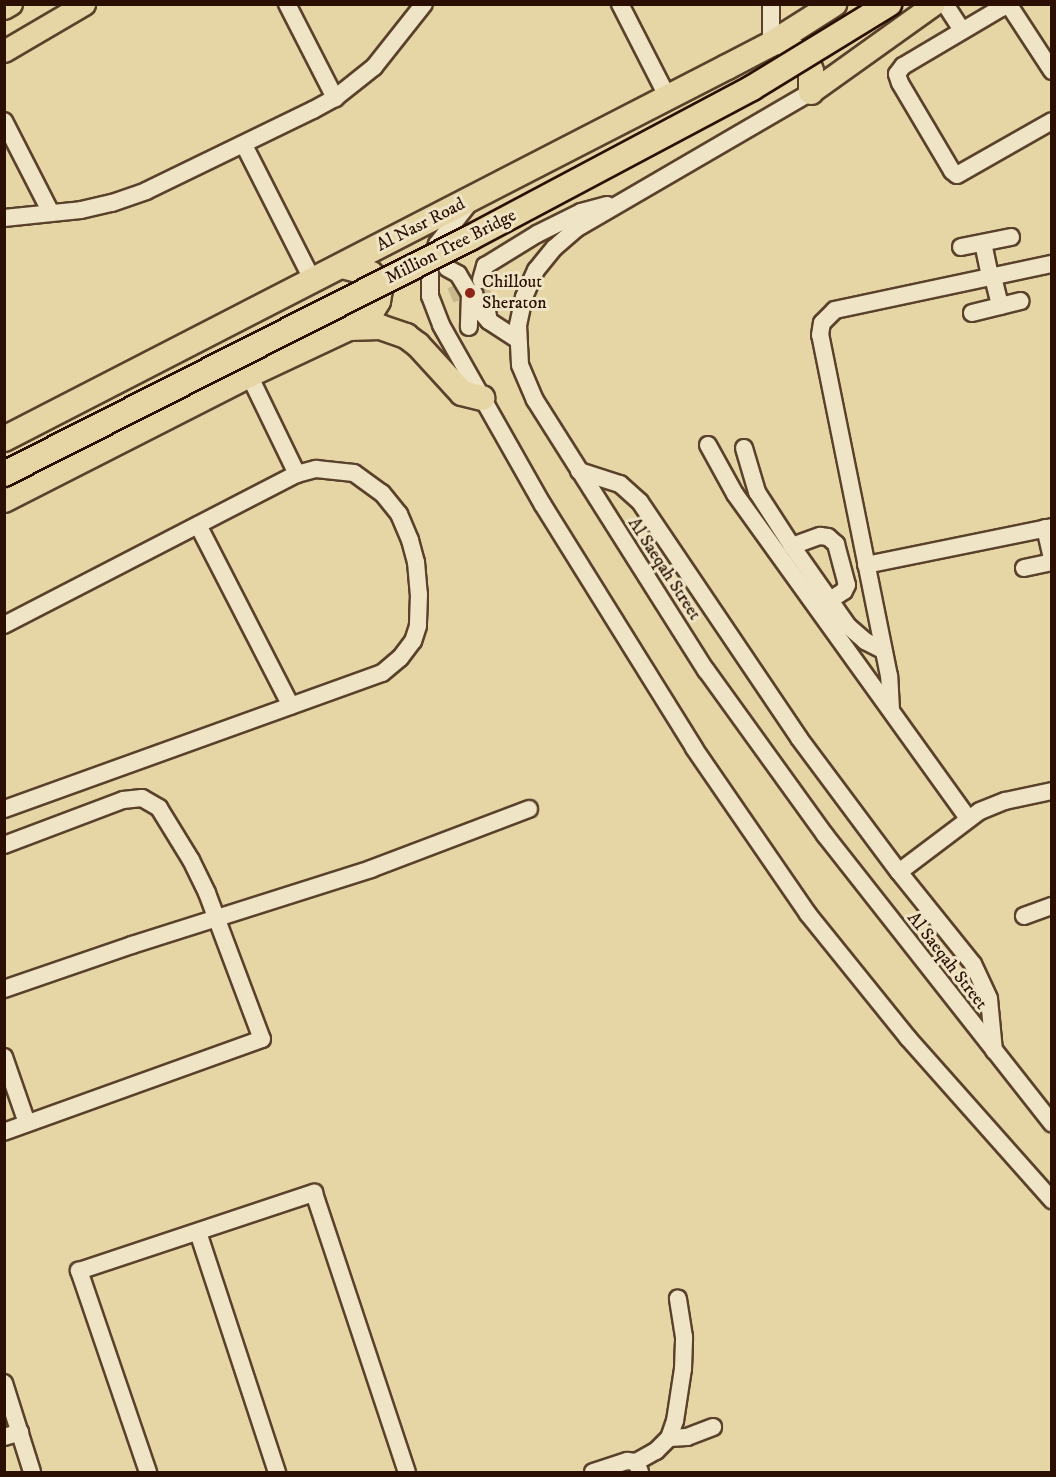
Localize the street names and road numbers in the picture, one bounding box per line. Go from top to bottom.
street label: Al Nasr Road [373,193,469,257]
street label: Million Tree Bridge [382,205,520,289]
street label: Al Saeqah Street [623,514,705,624]
street label: Al Saeqah Street [902,908,992,1014]

